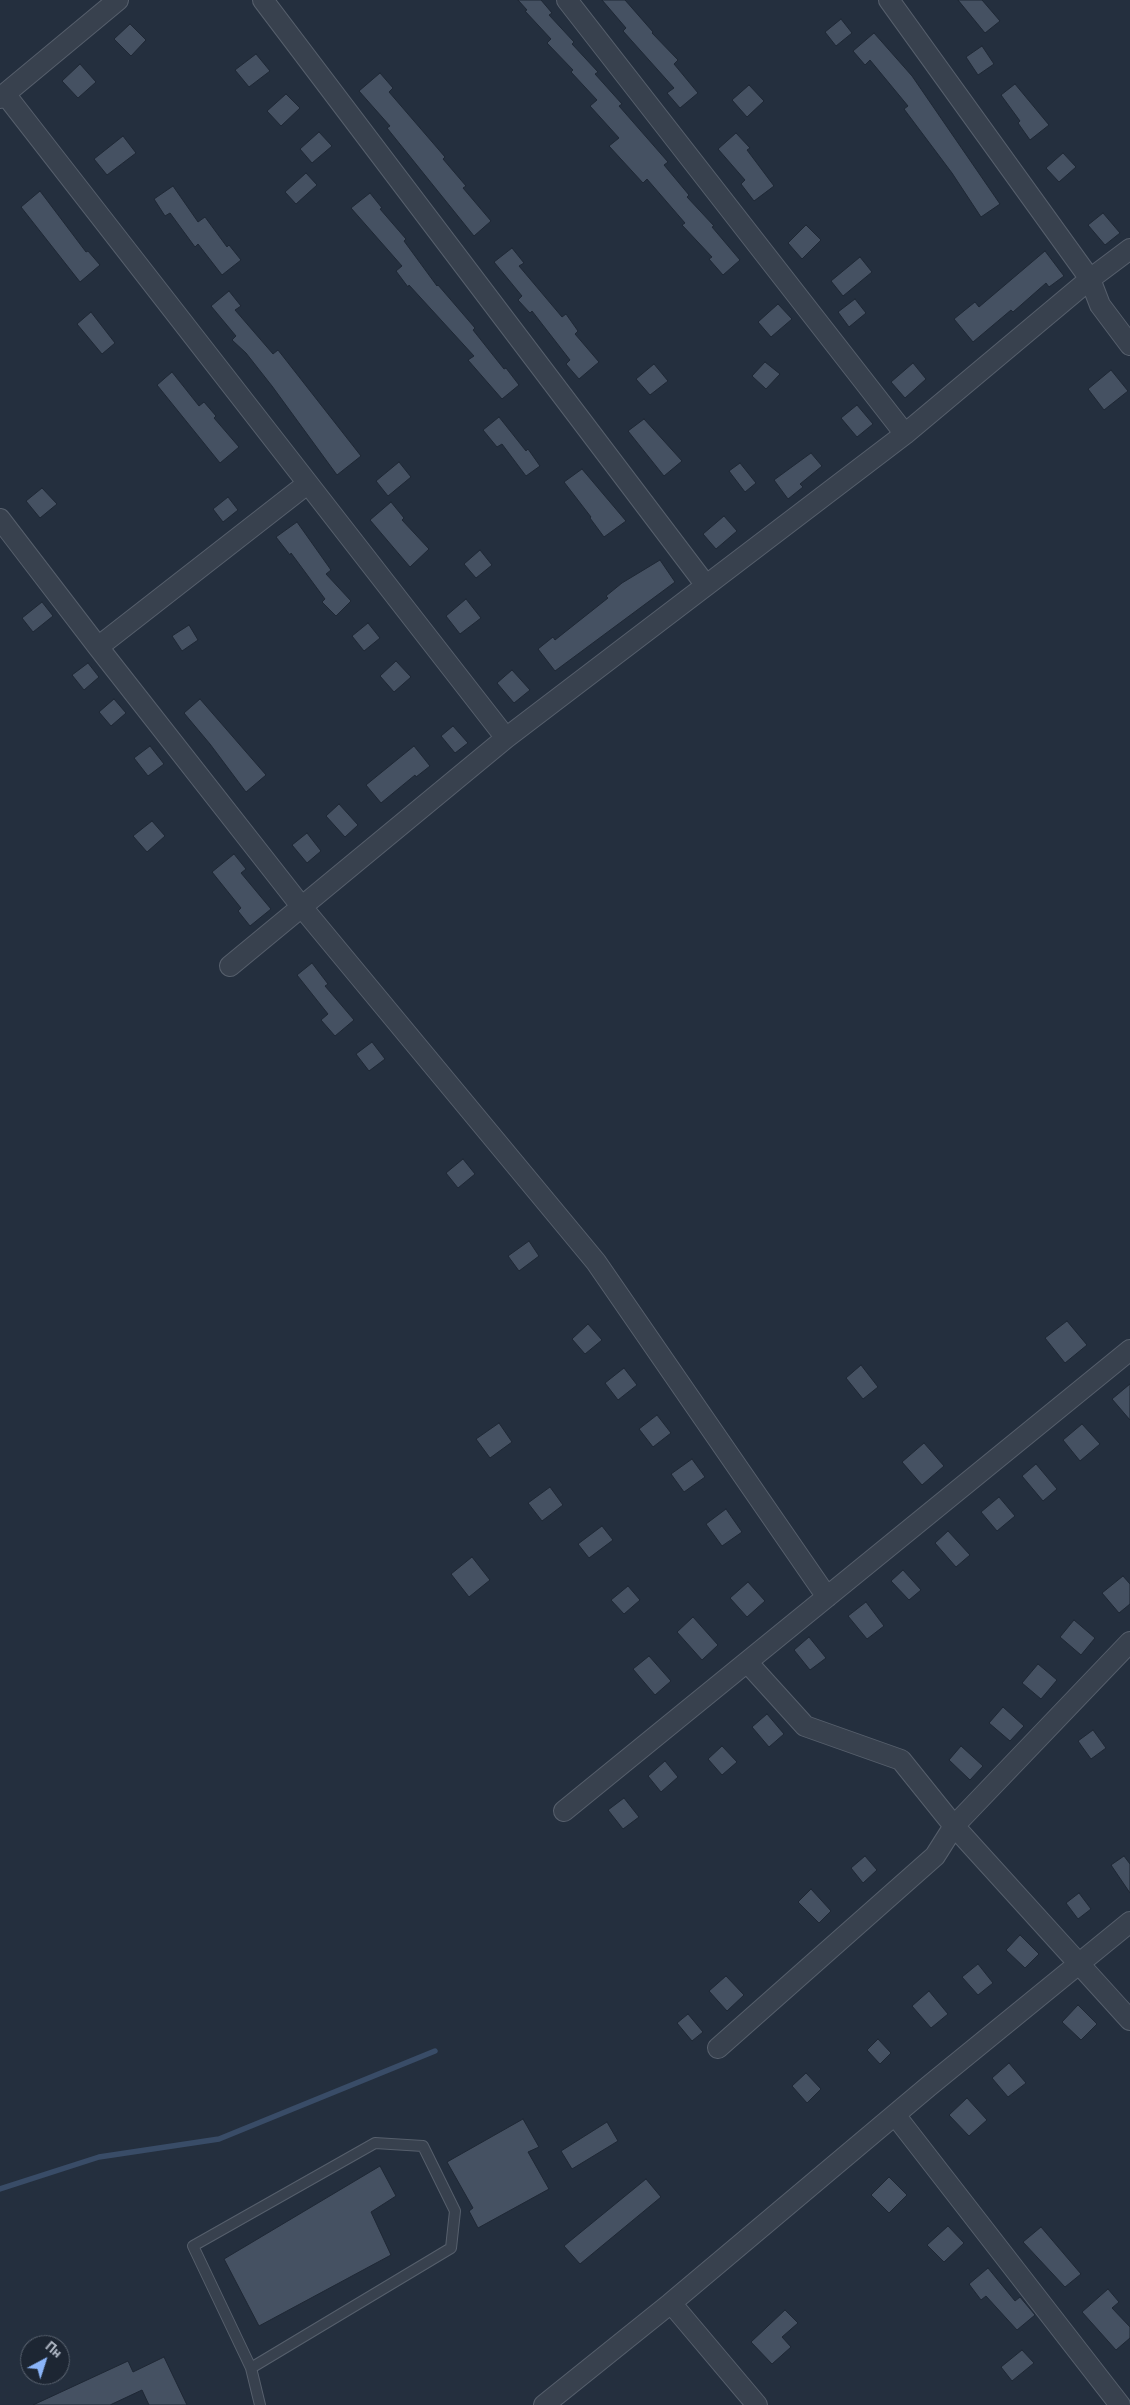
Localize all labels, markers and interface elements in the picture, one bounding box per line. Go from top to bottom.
north arrow [20,2335,70,2385]
text: Пн [42,2337,66,2361]

